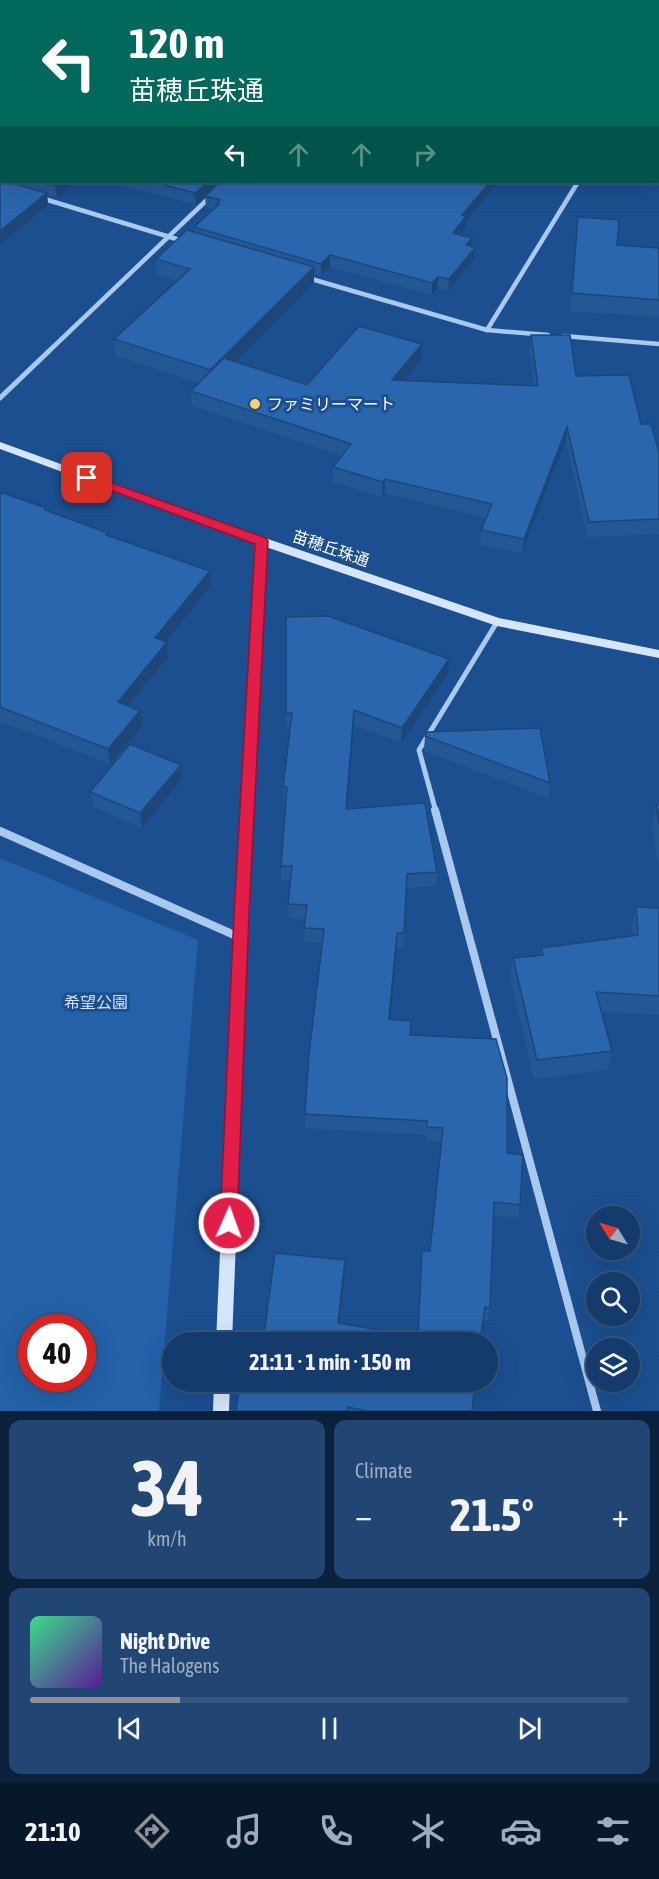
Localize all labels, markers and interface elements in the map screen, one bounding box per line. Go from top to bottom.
text: 120 m [129,19,224,67]
icon: left [30,24,108,102]
text: 苗穂丘珠通 [129,75,264,106]
icon: left [219,138,252,171]
icon: ahead [282,138,315,171]
icon: ahead [345,138,378,171]
icon: right [408,138,441,171]
place label: ファミリーマート [267,395,395,413]
marker: ファミリーマート [248,397,262,411]
pin [61,452,112,503]
icon: arrive [70,461,103,494]
street label: 苗穂丘珠通 [290,526,372,570]
park label: 希望公園 [64,993,128,1011]
position arrow [197,1191,261,1255]
north arrow [586,1206,640,1260]
map controls [586,1206,640,1392]
button: search [586,1272,640,1326]
speed limit sign: 40 [18,1314,96,1392]
button: layers [586,1338,640,1392]
text: 21:11 · 1 min · 150 m [249,1349,411,1375]
text: 34 [130,1443,204,1533]
text: Climate [355,1459,412,1482]
text: 21.5° [450,1489,534,1541]
text: − [355,1496,372,1534]
text: + [612,1496,629,1534]
text: km/h [147,1527,187,1550]
text: Night Drive [120,1628,210,1654]
text: The Halogens [120,1654,219,1677]
icon: previous [113,1712,146,1745]
icon: pause [313,1712,346,1745]
icon: next [513,1712,546,1745]
icon: directions [131,1810,173,1852]
icon: music [223,1810,265,1852]
icon: phone [315,1810,357,1852]
icon: climate [407,1810,449,1852]
icon: car [500,1810,542,1852]
icon: filters [592,1810,634,1852]
text: 21:10 [25,1816,81,1847]

